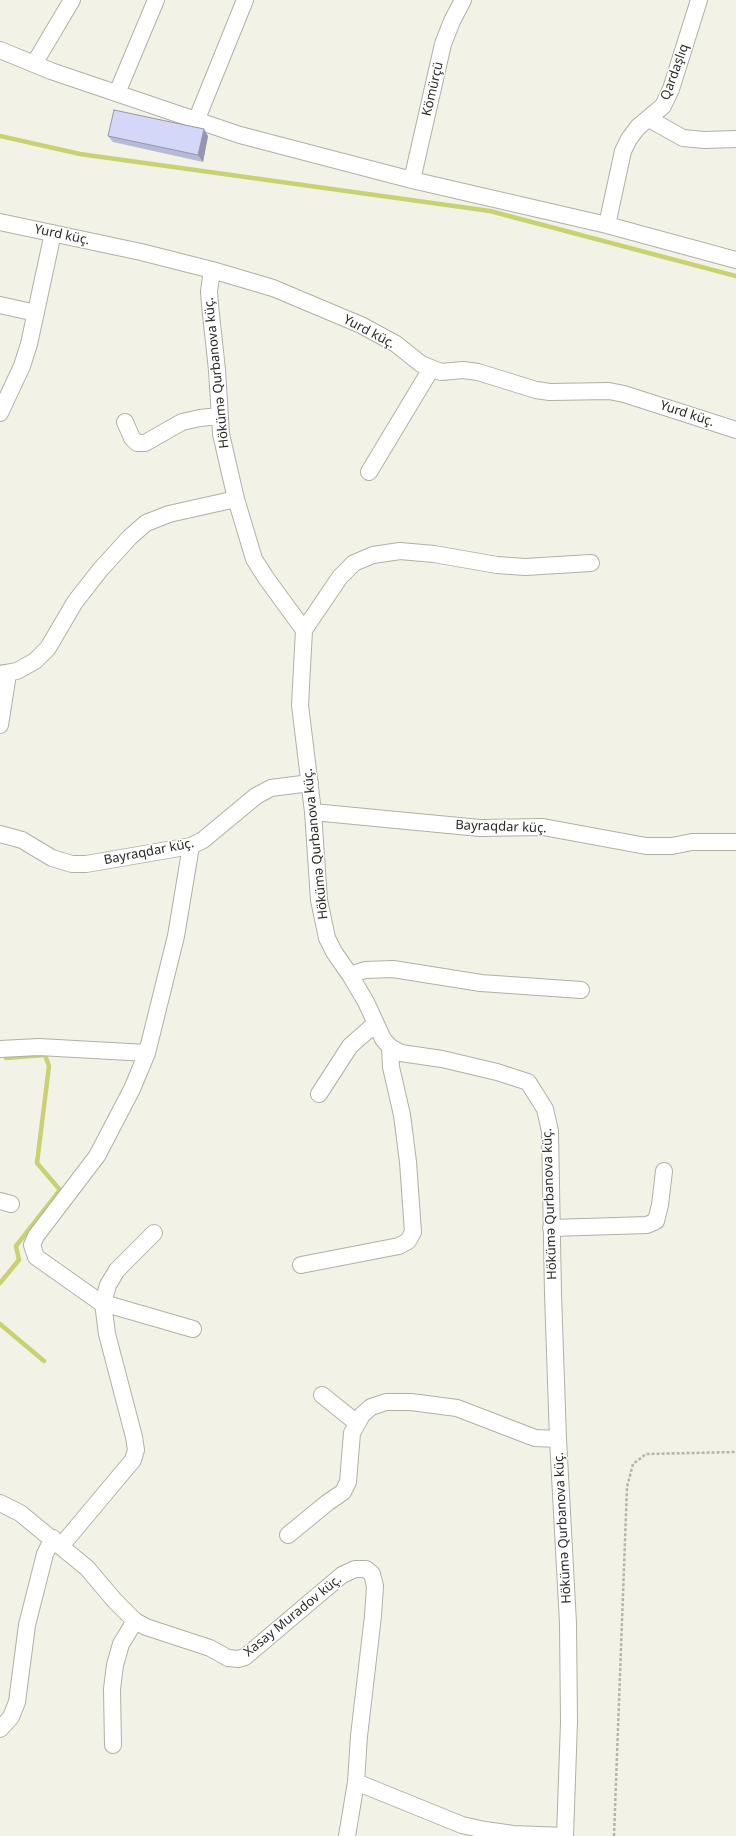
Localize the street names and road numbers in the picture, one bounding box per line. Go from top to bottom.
street label: Qardaşlıq [658,42,692,102]
street label: Kömürçü [419,60,447,118]
street label: Yurd küç. [33,222,91,248]
street label: Hökümə Qurbanova küç. [201,297,233,449]
street label: Yurd küç. [341,312,397,352]
street label: Yurd küç. [658,398,716,430]
street label: Hökümə Qurbanova küç. [300,768,332,920]
street label: Bayraqdar küç. [455,818,547,836]
street label: Bayraqdar küç. [103,836,195,868]
street label: Hökümə Qurbanova küç. [540,1128,560,1280]
street label: Hökümə Qurbanova küç. [551,1452,575,1604]
street label: Xasay Muradov küç. [241,1572,345,1660]

